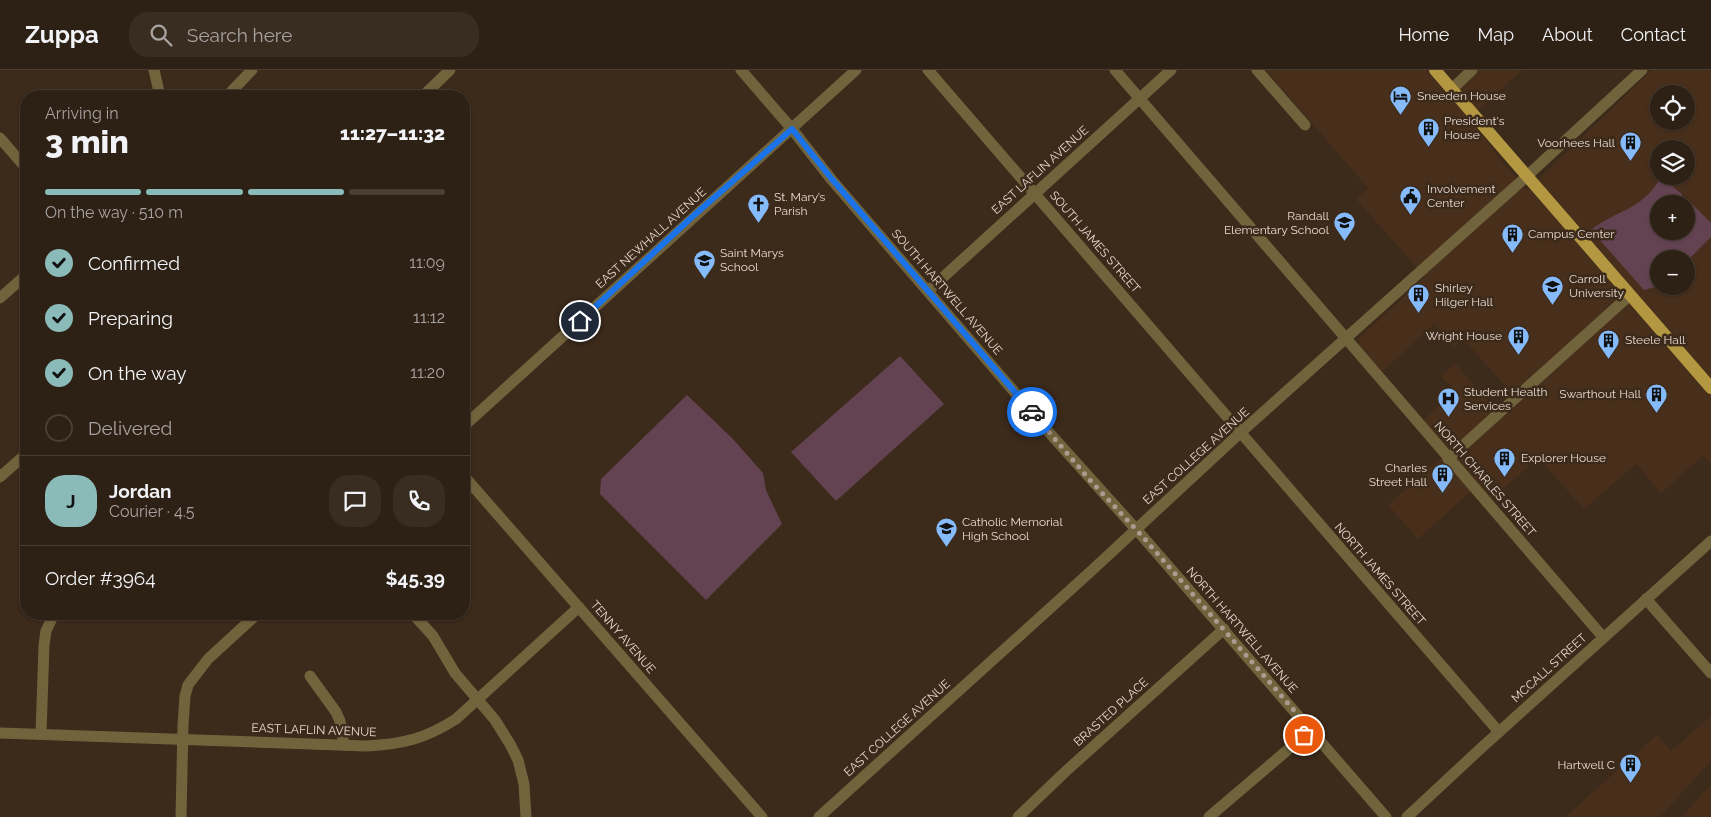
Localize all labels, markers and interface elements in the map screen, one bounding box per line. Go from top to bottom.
search box [129,12,479,57]
text: Zuppa [25,20,99,49]
icon: search [147,21,175,49]
text: Search here [187,24,292,46]
text: Home [1398,24,1449,45]
text: Map [1477,24,1514,45]
text: About [1542,24,1593,45]
text: Contact [1621,24,1686,45]
hotel icon: Sneeden House [1389,84,1413,115]
map controls [1650,85,1695,295]
button: locate [1650,85,1695,130]
place label: Sneeden House [1417,89,1506,103]
text: Arriving in [45,104,119,123]
place label: President's House [1444,114,1505,142]
building icon: President's House [1416,116,1440,147]
text: 11:27–11:32 [340,122,445,144]
text: 3 min [45,123,129,160]
street label: EAST LAFLIN AVENUE [989,123,1091,217]
building icon: Voorhees Hall [1619,131,1643,162]
place label: Voorhees Hall [1537,136,1616,150]
button: layers [1650,140,1695,185]
place label: Involvement Center [1427,182,1495,210]
public building icon: Involvement Center [1399,184,1423,215]
street label: EAST NEWHALL AVENUE [593,185,709,291]
street label: SOUTH JAMES STREET [1047,188,1144,296]
place label: St. Mary’s Parish [774,190,825,218]
church icon: St. Mary’s Parish [746,192,770,223]
button: + [1650,195,1695,240]
text: On the way · 510 m [45,203,183,222]
place label: Randall Elementary School [1224,209,1330,237]
school or university icon: Randall Elementary School [1333,211,1357,242]
building icon: Campus Center [1500,222,1524,253]
street label: SOUTH HARTWELL AVENUE [889,227,1005,357]
place label: Campus Center [1528,227,1615,241]
place label: Saint Marys School [720,246,784,274]
school or university icon: Saint Marys School [692,248,716,279]
icon: check [45,249,73,277]
button: − [1650,250,1695,295]
text: Confirmed [88,252,180,274]
text: 11:09 [409,253,445,272]
place label: Carroll University [1569,272,1624,300]
school or university icon: Carroll University [1541,274,1565,305]
place label: Shirley Hilger Hall [1435,281,1494,309]
building icon: Shirley Hilger Hall [1407,283,1431,314]
pin [559,300,601,342]
icon: check [45,304,73,332]
text: Preparing [88,307,173,329]
icon: home [566,307,594,335]
text: 11:12 [413,308,445,327]
building icon: Wright House [1506,324,1530,355]
building icon: Steele Hall [1597,328,1621,359]
place label: Wright House [1426,329,1502,343]
place label: Steele Hall [1625,333,1686,347]
icon: check [45,359,73,387]
text: On the way [88,362,187,384]
text: 11:20 [410,363,445,382]
building icon: Swarthout Hall [1645,382,1669,413]
place label: Student Health Services [1464,385,1547,413]
courier [1007,387,1057,437]
hospital icon: Student Health Services [1436,387,1460,418]
place label: Swarthout Hall [1559,387,1642,401]
icon: car [1018,398,1046,426]
street label: EAST COLLEGE AVENUE [1140,405,1252,507]
text: Delivered [88,417,172,439]
street label: NORTH CHARLES STREET [1431,419,1539,540]
building icon: Explorer House [1493,446,1517,477]
place label: Explorer House [1521,451,1606,465]
place label: Charles Street Hall [1369,461,1428,489]
building icon: Charles Street Hall [1431,463,1455,494]
button: chat [329,475,381,527]
button: phone [393,475,445,527]
text: Jordan [109,480,172,502]
text: J [66,490,76,512]
text: Courier · 4.5 [109,502,194,521]
place label: Catholic Memorial High School [962,515,1063,543]
school or university icon: Catholic Memorial High School [934,517,958,548]
street label: NORTH JAMES STREET [1332,520,1429,629]
street label: NORTH HARTWELL AVENUE [1184,564,1300,696]
text: Order #3964 [45,567,156,589]
text: $45.39 [386,567,445,589]
street label: TENNY AVENUE [588,598,658,676]
street label: MCCALL STREET [1509,630,1590,705]
street label: BRASTED PLACE [1071,675,1151,749]
street label: EAST COLLEGE AVENUE [841,677,953,779]
pin [1283,714,1325,756]
street label: EAST LAFLIN AVENUE [251,721,377,739]
icon: bag [1290,721,1318,749]
building icon: Hartwell C [1619,753,1643,784]
place label: Hartwell C [1557,758,1615,772]

